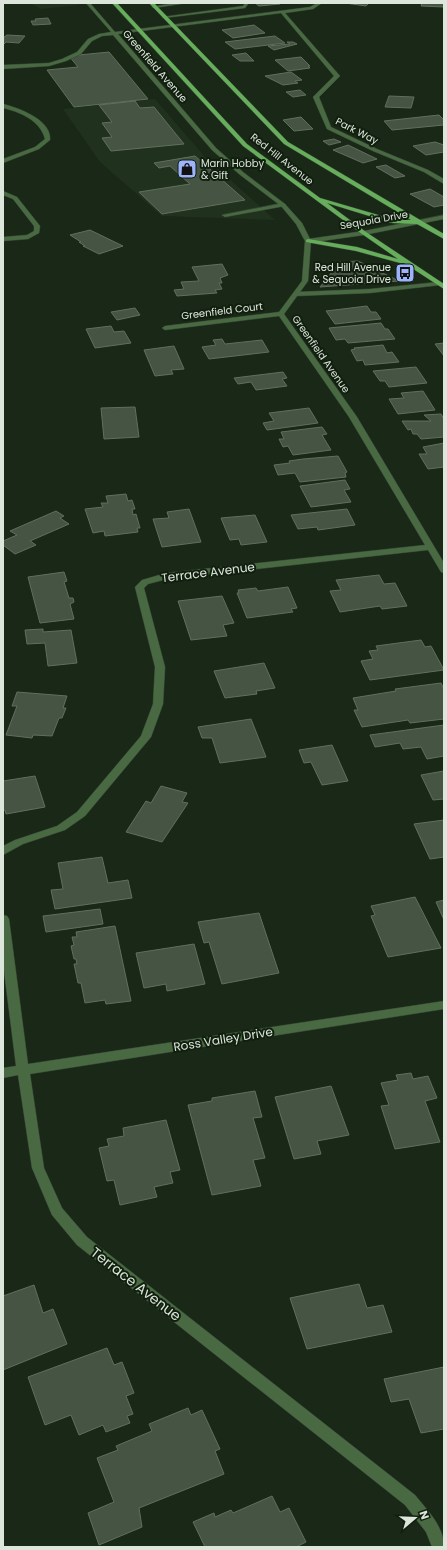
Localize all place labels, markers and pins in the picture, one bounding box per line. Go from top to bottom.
place label: Marin Hobby & Gift [201,156,264,183]
shop icon: Marin Hobby & Gift [176,158,198,180]
place label: Red Hill Avenue & Sequoia Drive [312,260,391,287]
bus stop icon: Red Hill Avenue & Sequoia Drive [394,262,416,284]

